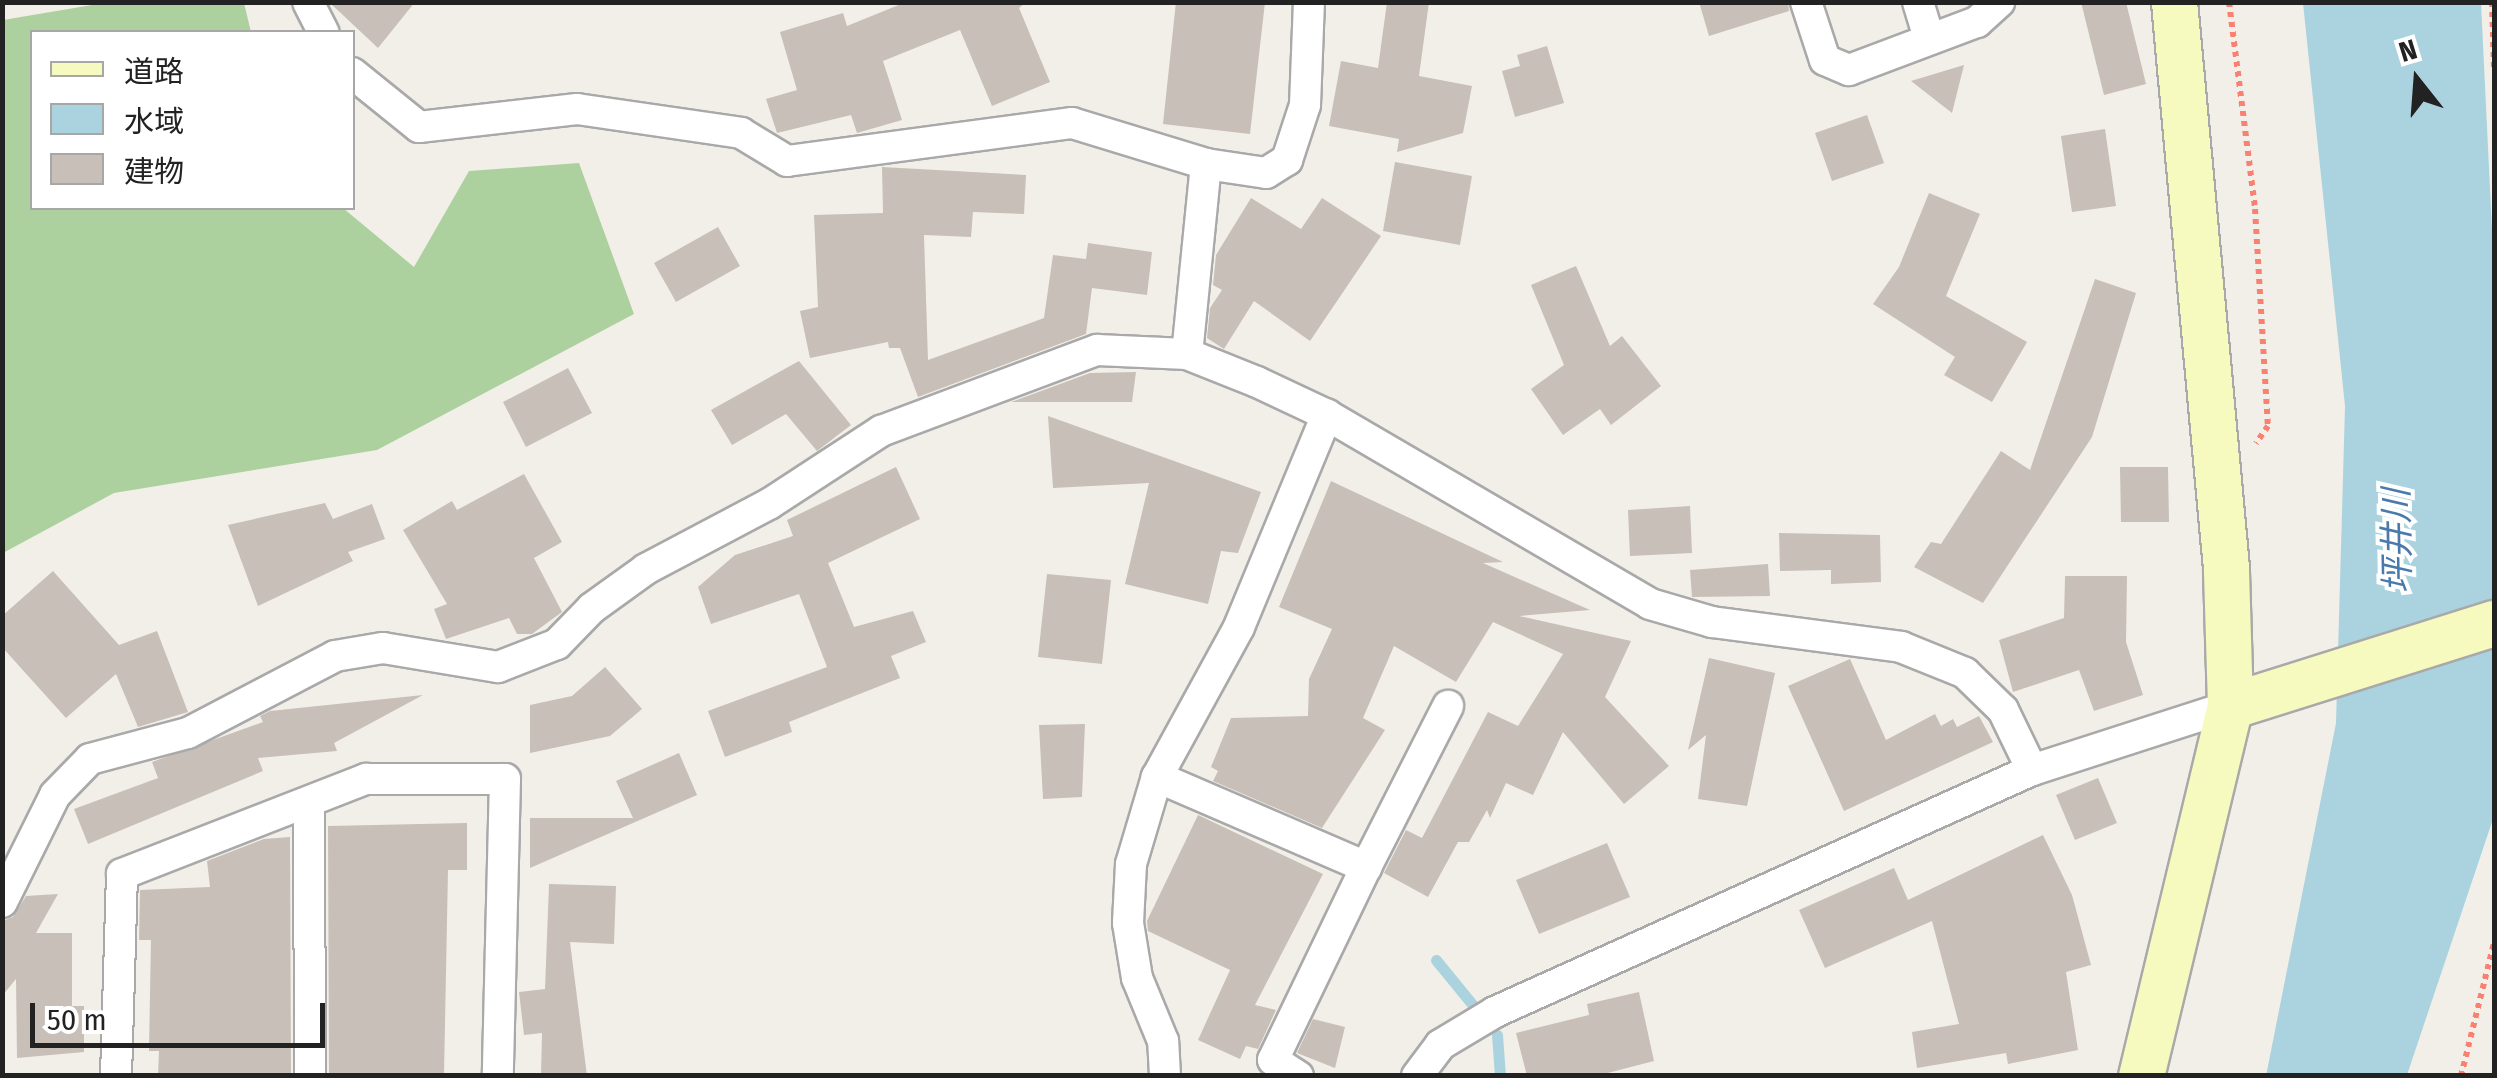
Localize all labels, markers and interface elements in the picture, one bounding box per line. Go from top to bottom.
legend [30,30,355,210]
north arrow [2367,30,2467,130]
text: N [2395,33,2421,69]
text: 道路 [124,54,184,90]
text: 水域 [124,104,184,140]
text: 建物 [124,154,184,190]
water label: 坪井川 [2375,488,2419,594]
scale bar [35,983,330,1045]
text: 50 m [47,1002,107,1038]

